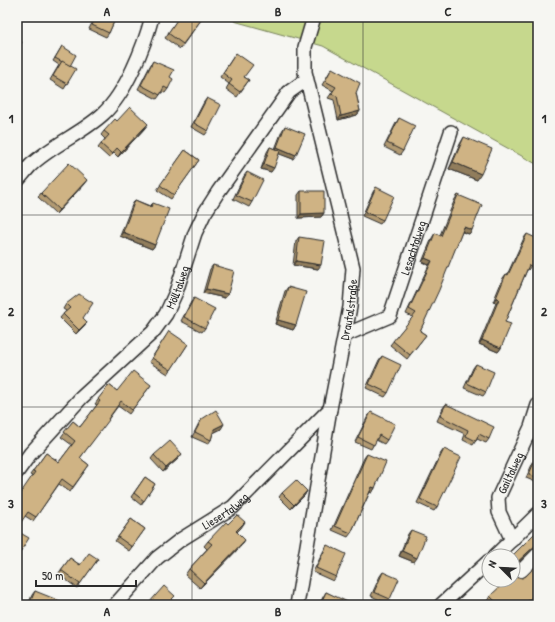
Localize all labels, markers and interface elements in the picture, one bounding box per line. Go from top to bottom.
text: A [104,2,111,20]
text: B [275,2,282,20]
text: C [444,2,452,20]
text: 1 [9,109,14,127]
text: 1 [542,109,547,127]
street label: Lesachtalweg [396,218,430,277]
street label: Mölltalweg [161,263,193,311]
street label: Drautalstraße [335,278,361,341]
text: 2 [8,302,15,320]
text: 2 [541,302,548,320]
street label: Gailtalweg [493,449,527,496]
street label: Liesertalweg [198,488,252,533]
text: 3 [8,494,14,512]
text: 3 [541,494,547,512]
north arrow [481,548,521,588]
text: N [484,558,500,569]
scale bar [36,562,136,588]
text: 50 m [42,567,63,584]
text: A [104,602,111,620]
text: B [275,602,282,620]
text: C [444,602,452,620]

